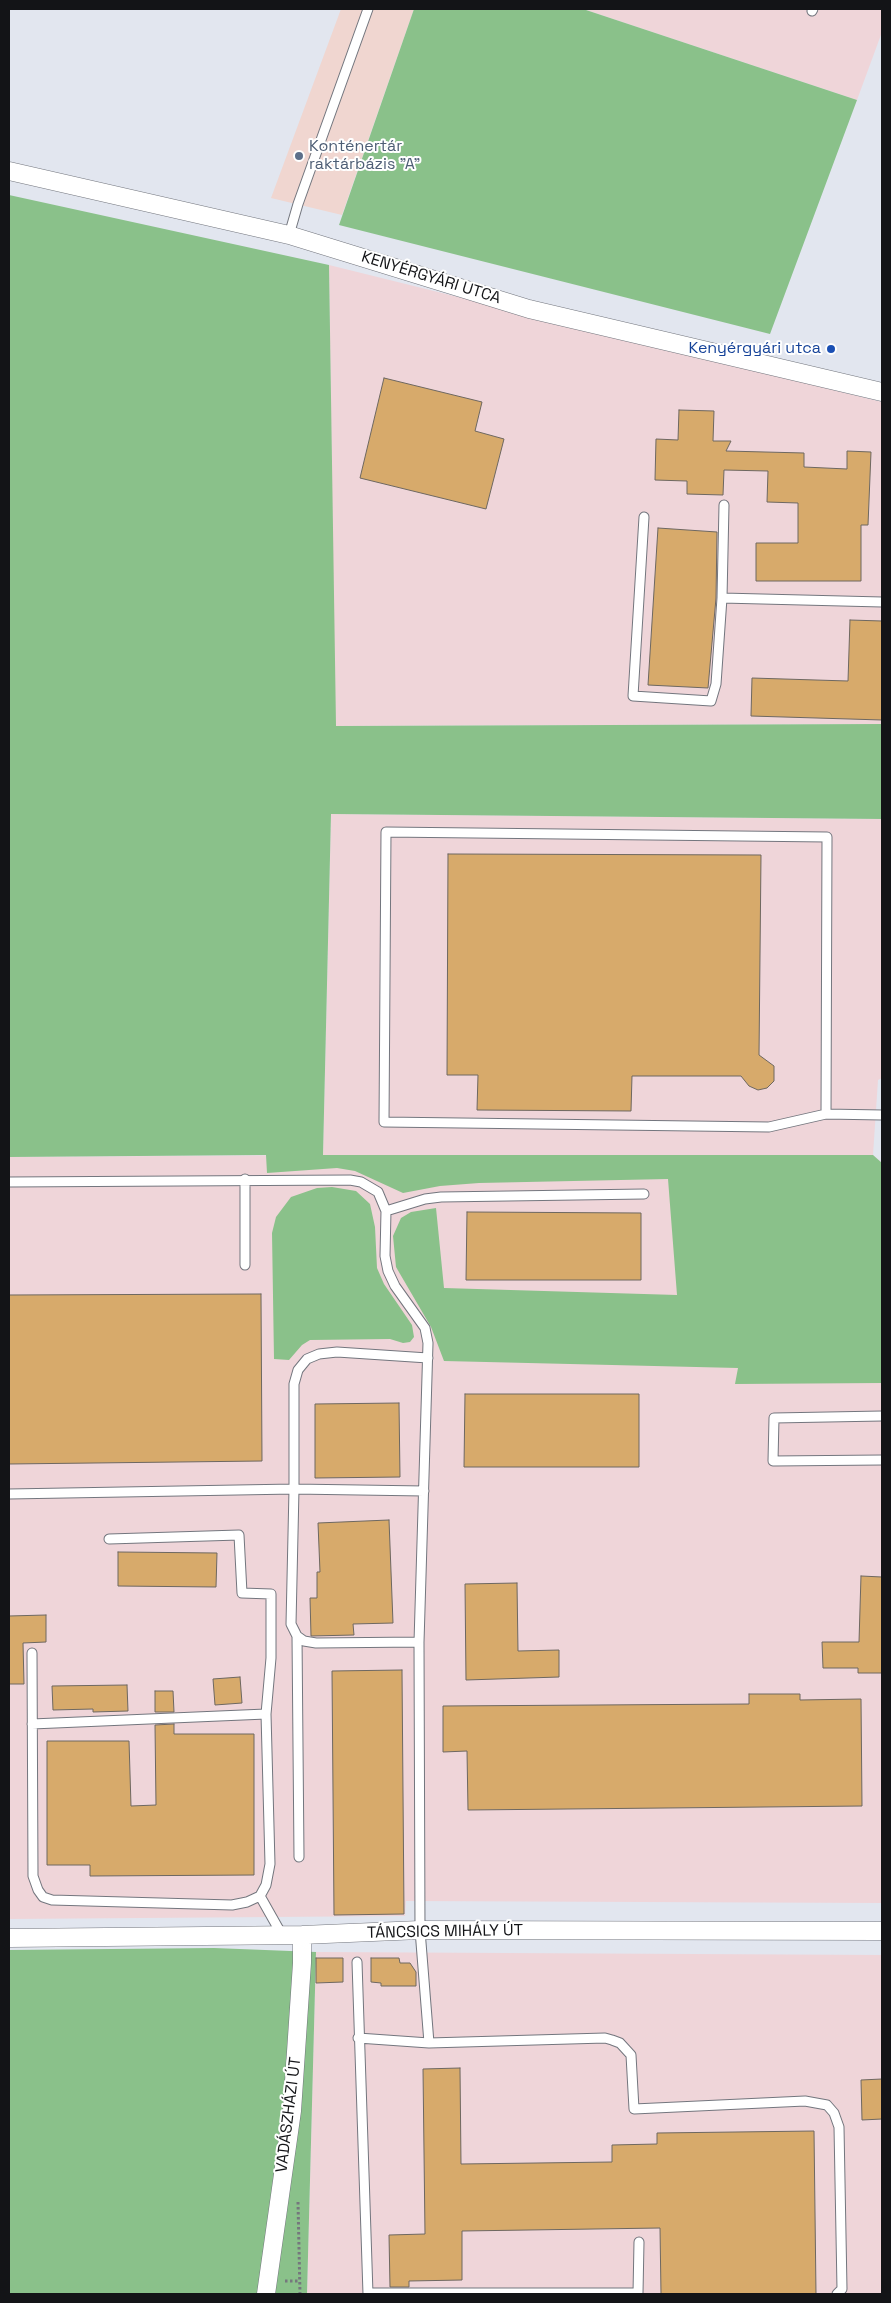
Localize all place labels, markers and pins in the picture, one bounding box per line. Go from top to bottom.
place label: Konténertár raktárbázis "A" [309,137,420,175]
marker: Konténertár raktárbázis "A" [293,150,305,162]
place label: Kenyérgyári utca [688,339,821,359]
marker: Kenyérgyári utca [825,343,837,355]

